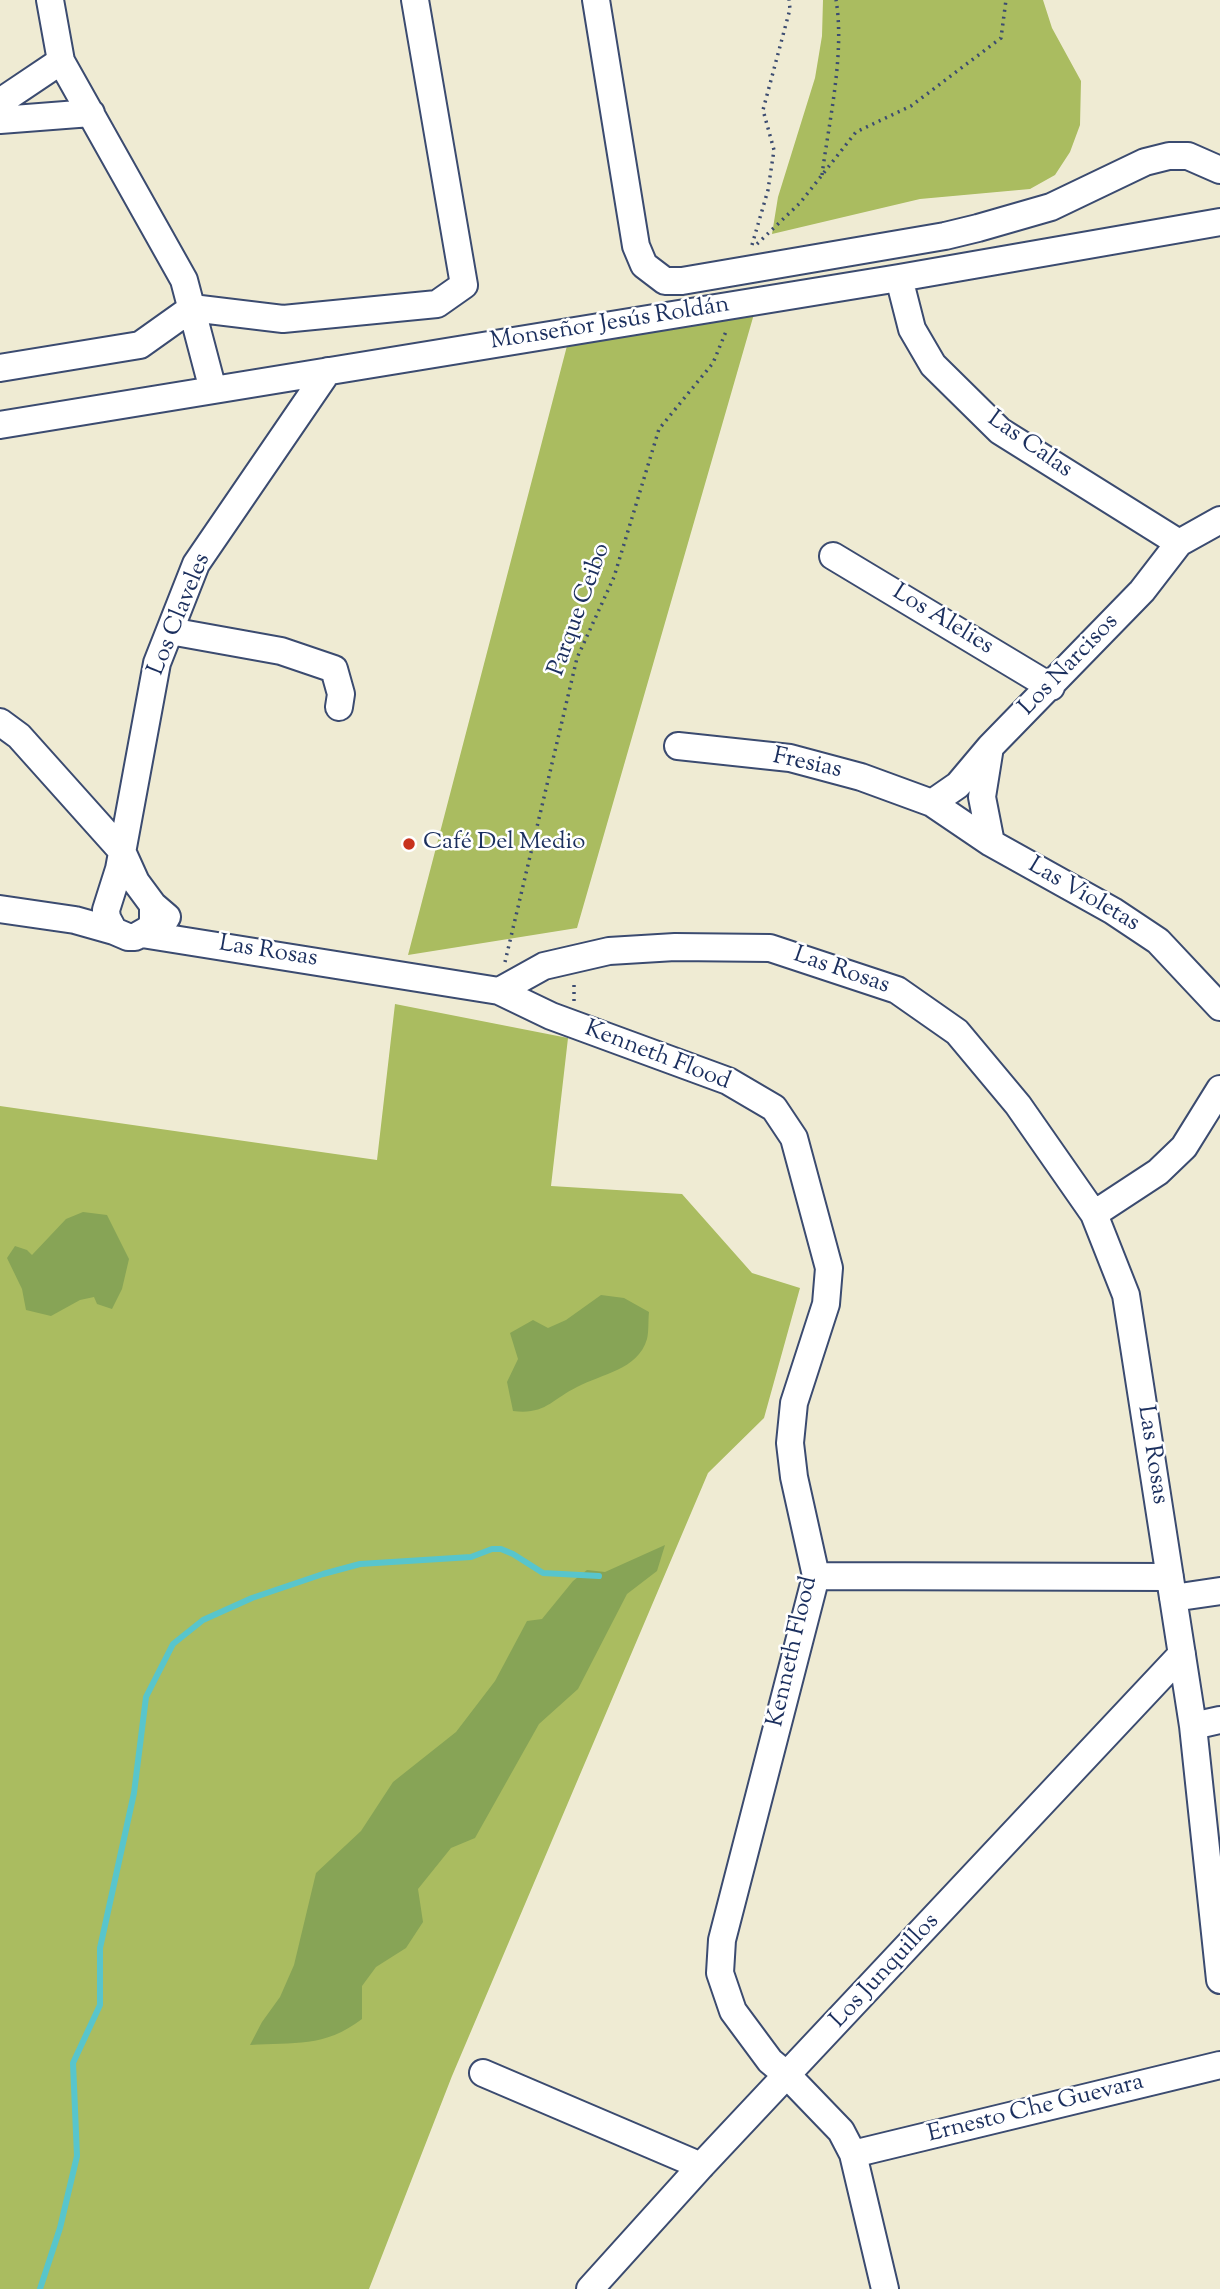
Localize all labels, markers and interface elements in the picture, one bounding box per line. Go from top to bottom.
street label: Monseñor Jesús Roldán [488,292,732,358]
street label: Las Calas [981,406,1077,486]
street label: Parque Ceibo [544,540,618,680]
street label: Los Claveles [143,550,219,680]
street label: Los Alelies [886,580,998,662]
street label: Los Narcisos [1014,609,1126,723]
street label: Fresias [770,744,844,786]
place label: Café Del Medio [423,830,585,858]
marker: Café Del Medio [401,836,417,852]
street label: Las Violetas [1022,853,1144,939]
street label: Las Rosas [217,931,319,975]
street label: Las Rosas [789,942,893,1002]
street label: Kenneth Flood [580,1016,734,1098]
street label: Las Rosas [1129,1404,1173,1506]
street label: Kenneth Flood [763,1574,825,1730]
street label: Los Junquillos [826,1909,946,2035]
street label: Ernesto Che Guevara [925,2069,1147,2151]

